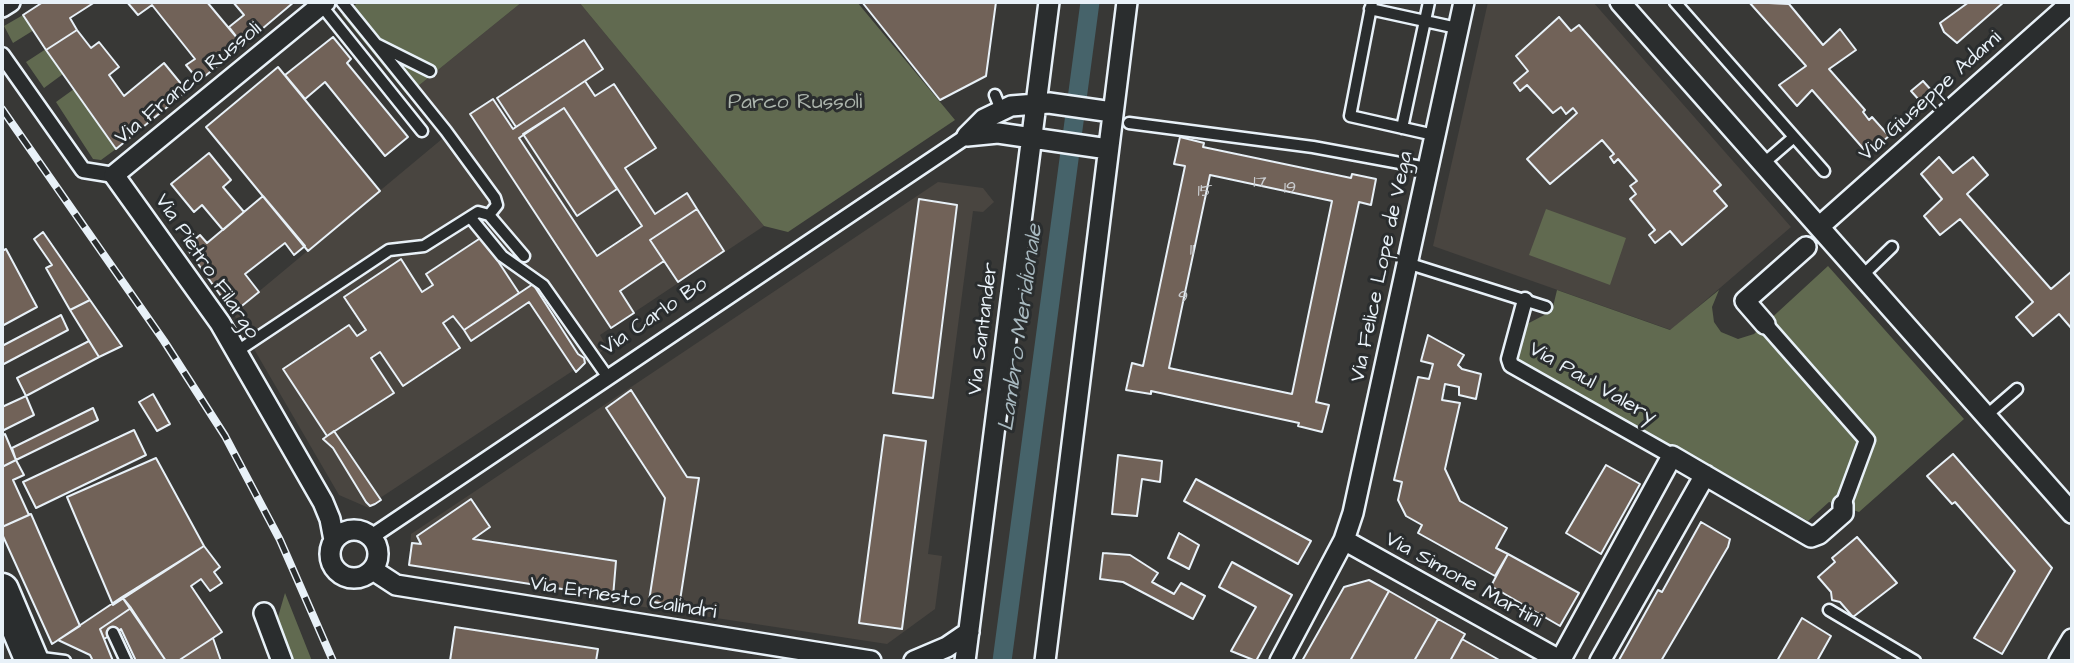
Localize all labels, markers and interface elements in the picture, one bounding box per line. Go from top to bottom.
street label: Via Franco Russoli [111,17,267,151]
street label: Via Giuseppe Adami [1854,26,2008,168]
park label: Parco Russoli [728,91,862,117]
street label: Via Felice Lope de Vega [1346,149,1420,385]
house number: 17 [1253,172,1267,194]
house number: 19 [1284,178,1296,200]
house number: 15 [1197,181,1213,203]
street label: Via Pietro Filargo [148,190,264,344]
water label: Lambro Meridionale [994,223,1050,433]
house number: 11 [1190,240,1194,262]
street label: Via Santander [963,261,1005,397]
street label: Via Carlo Bo [597,272,713,362]
house number: 9 [1178,287,1188,309]
street label: Via Paul Valery [1524,337,1660,431]
street label: Via Simone Martini [1380,527,1546,635]
street label: Via Ernesto Calindri [528,572,718,626]

